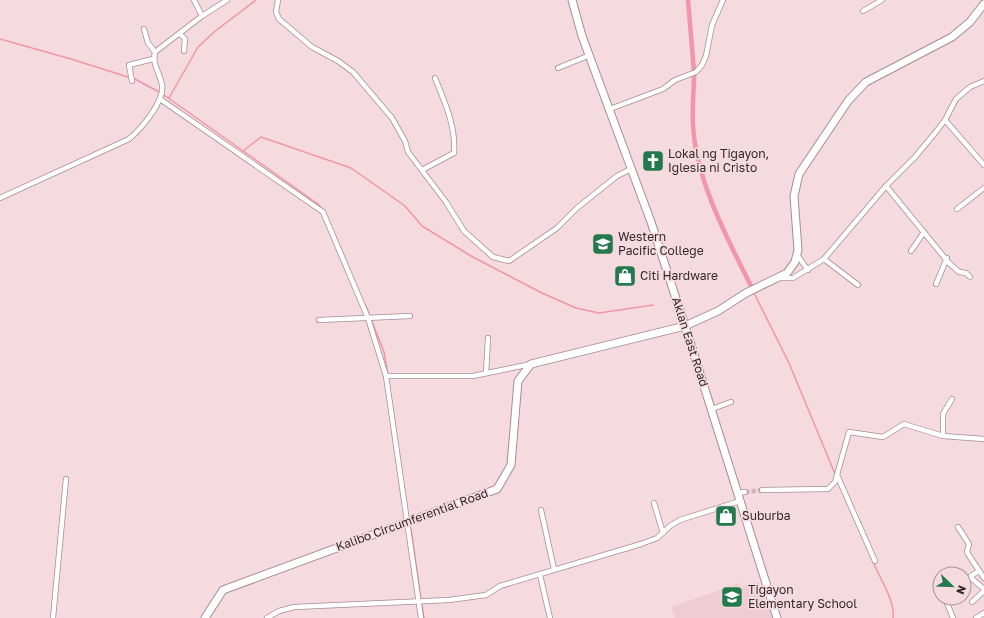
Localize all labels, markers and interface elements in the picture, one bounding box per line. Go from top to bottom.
place label: Lokal ng Tigayon, Iglesia ni Cristo [668,146,769,175]
church icon: Lokal ng Tigayon, Iglesia ni Cristo [640,148,666,174]
place label: Western Pacific College [618,229,704,258]
school or university icon: Western Pacific College [590,231,616,257]
shop icon: Citi Hardware [612,263,638,289]
place label: Citi Hardware [640,268,718,283]
street label: Aklan East Road [669,295,712,389]
street label: Kalibo Circumferential Road [334,485,490,554]
shop icon: Suburba [713,503,739,529]
place label: Suburba [742,508,790,523]
north arrow [932,566,972,606]
place label: Tigayon Elementary School [748,582,857,611]
school or university icon: Tigayon Elementary School [719,584,745,610]
text: N [954,584,969,596]

